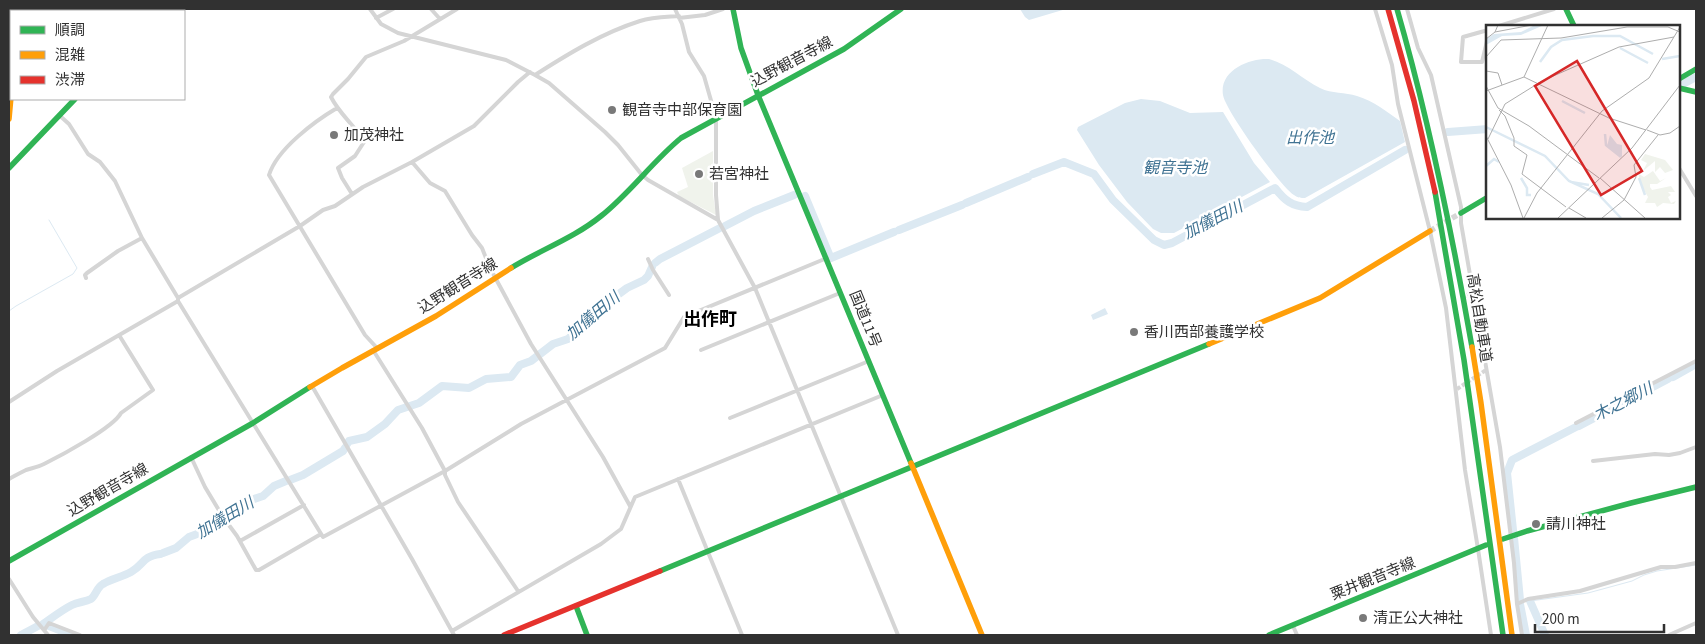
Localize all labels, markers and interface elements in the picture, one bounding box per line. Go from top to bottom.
legend [10,10,185,100]
text: 順調 [55,20,85,41]
inset map [1486,25,1680,219]
street label: 込野観音寺線 [747,32,837,92]
text: 混雑 [55,45,85,66]
text: 渋滞 [55,70,85,91]
place label: 観音寺中部保育園 [622,100,742,121]
marker: 観音寺中部保育園 [606,104,618,116]
place label: 加茂神社 [344,125,404,146]
water label: 出作池 [1286,127,1336,149]
marker: 加茂神社 [328,129,340,141]
water label: 観音寺池 [1143,157,1209,179]
place label: 若宮神社 [709,164,769,185]
marker: 若宮神社 [693,168,705,180]
water label: 加儀田川 [1179,195,1248,244]
street label: 込野観音寺線 [414,253,502,319]
street label: 高松自動車道 [1462,272,1496,364]
water label: 加儀田川 [561,286,626,345]
street label: 国道11号 [844,287,886,351]
district label: 出作町 [683,307,737,332]
place label: 香川西部養護学校 [1144,322,1264,343]
marker: 香川西部養護学校 [1128,326,1140,338]
water label: 木之郷川 [1589,377,1658,426]
street label: 込野観音寺線 [64,458,152,522]
water label: 加儀田川 [192,491,260,544]
place label: 請川神社 [1546,514,1606,535]
marker: 請川神社 [1530,518,1542,530]
street label: 粟井観音寺線 [1327,552,1419,606]
scale bar [1535,602,1664,634]
place label: 清正公大神社 [1373,608,1463,629]
text: 200 m [1542,609,1580,630]
marker: 清正公大神社 [1357,612,1369,624]

